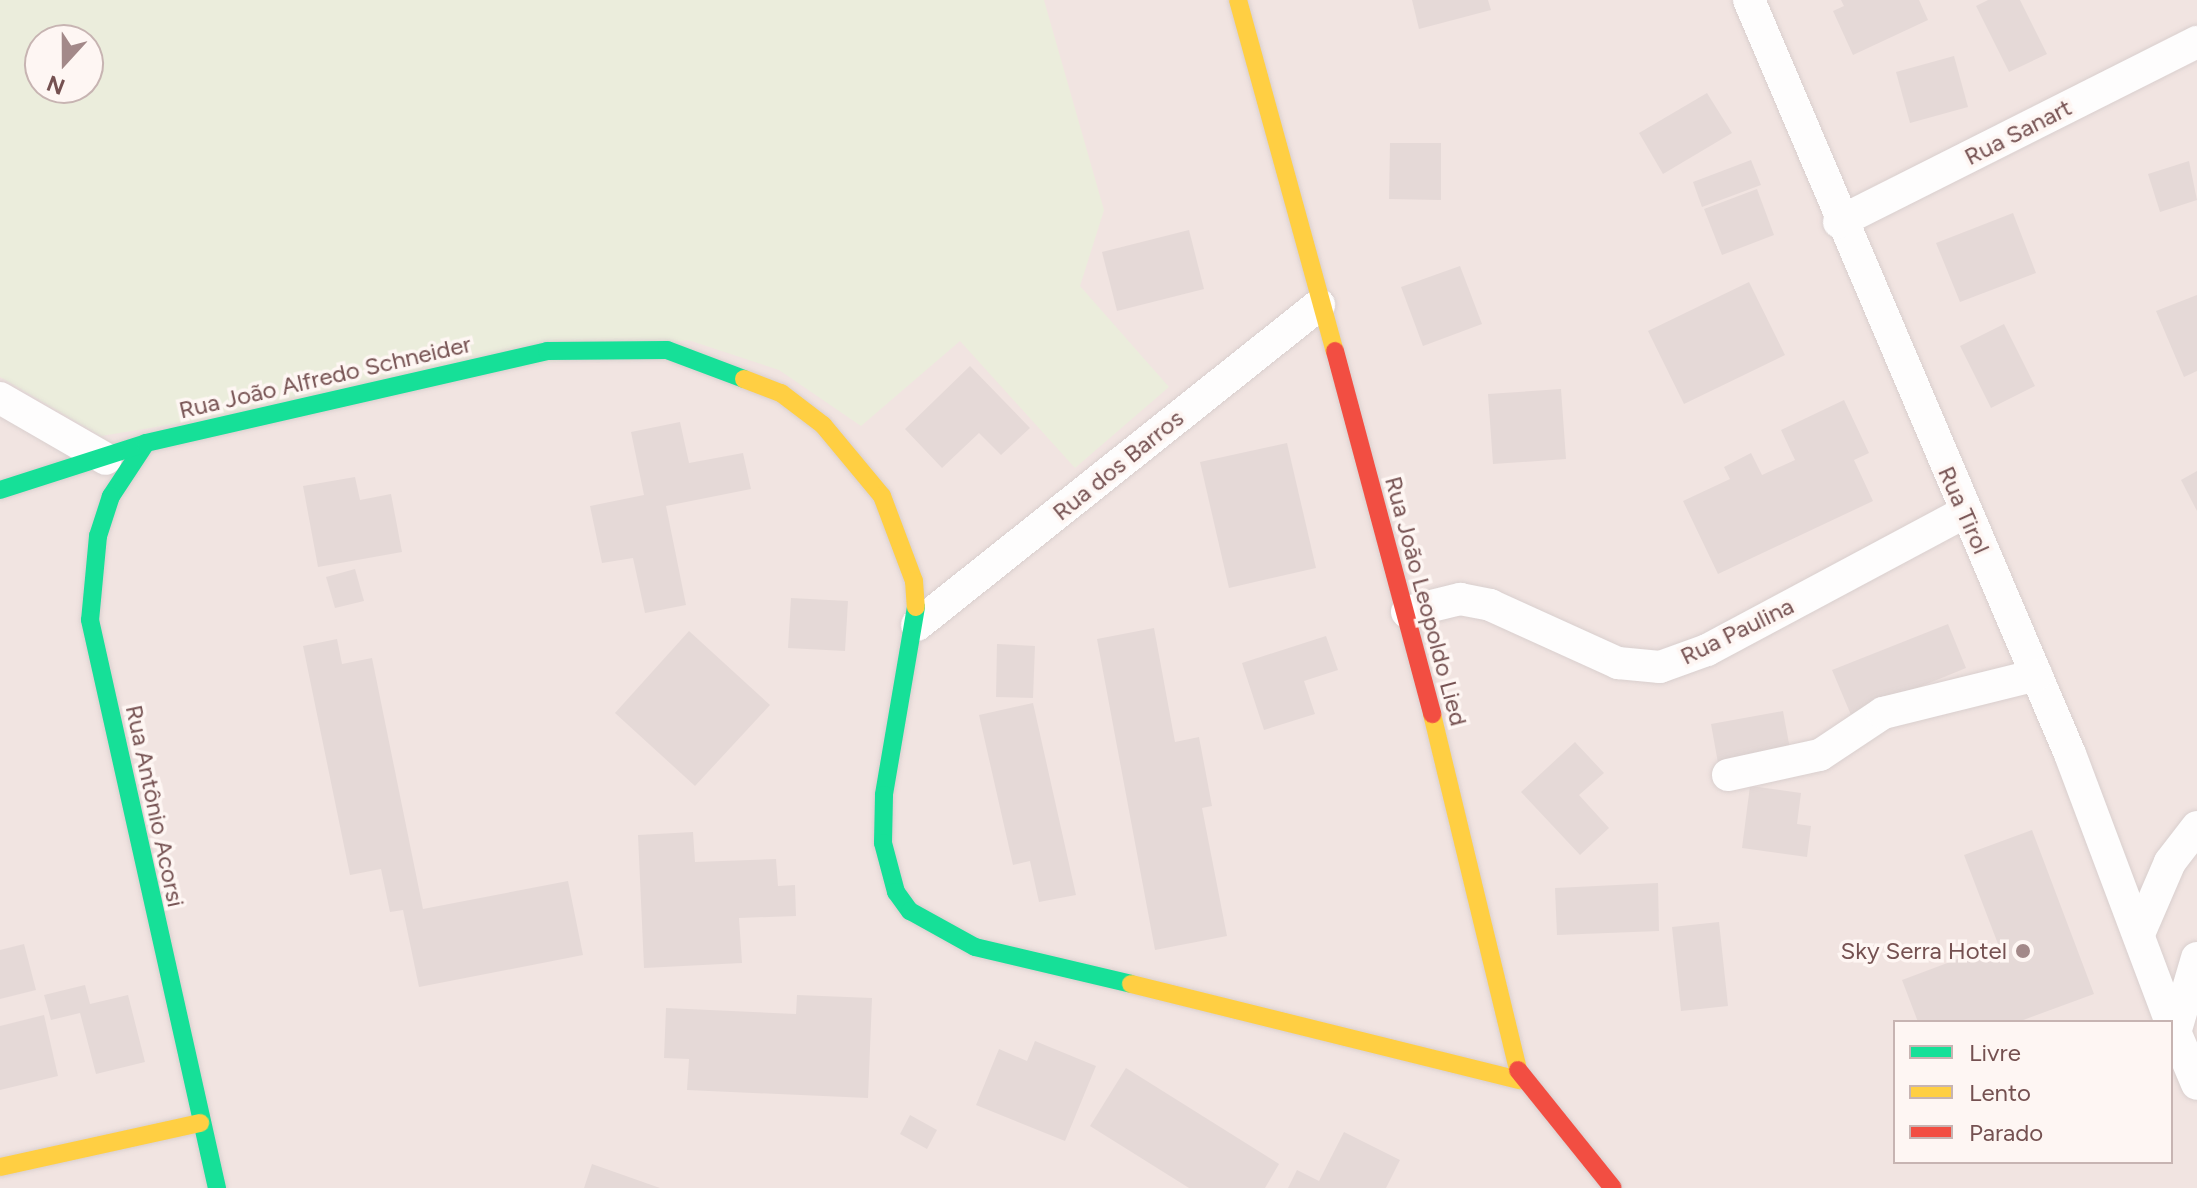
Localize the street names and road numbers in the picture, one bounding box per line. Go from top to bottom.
street label: Rua Sanart [1960,93,2076,171]
street label: Rua João Alfredo Schneider [176,329,474,425]
street label: Rua dos Barros [1047,403,1189,527]
street label: Rua Tirol [1932,462,1996,558]
street label: Rua João Leopoldo Lied [1379,473,1473,729]
street label: Rua Paulina [1676,591,1798,671]
street label: Rua Antônio Acorsi [120,702,190,910]

